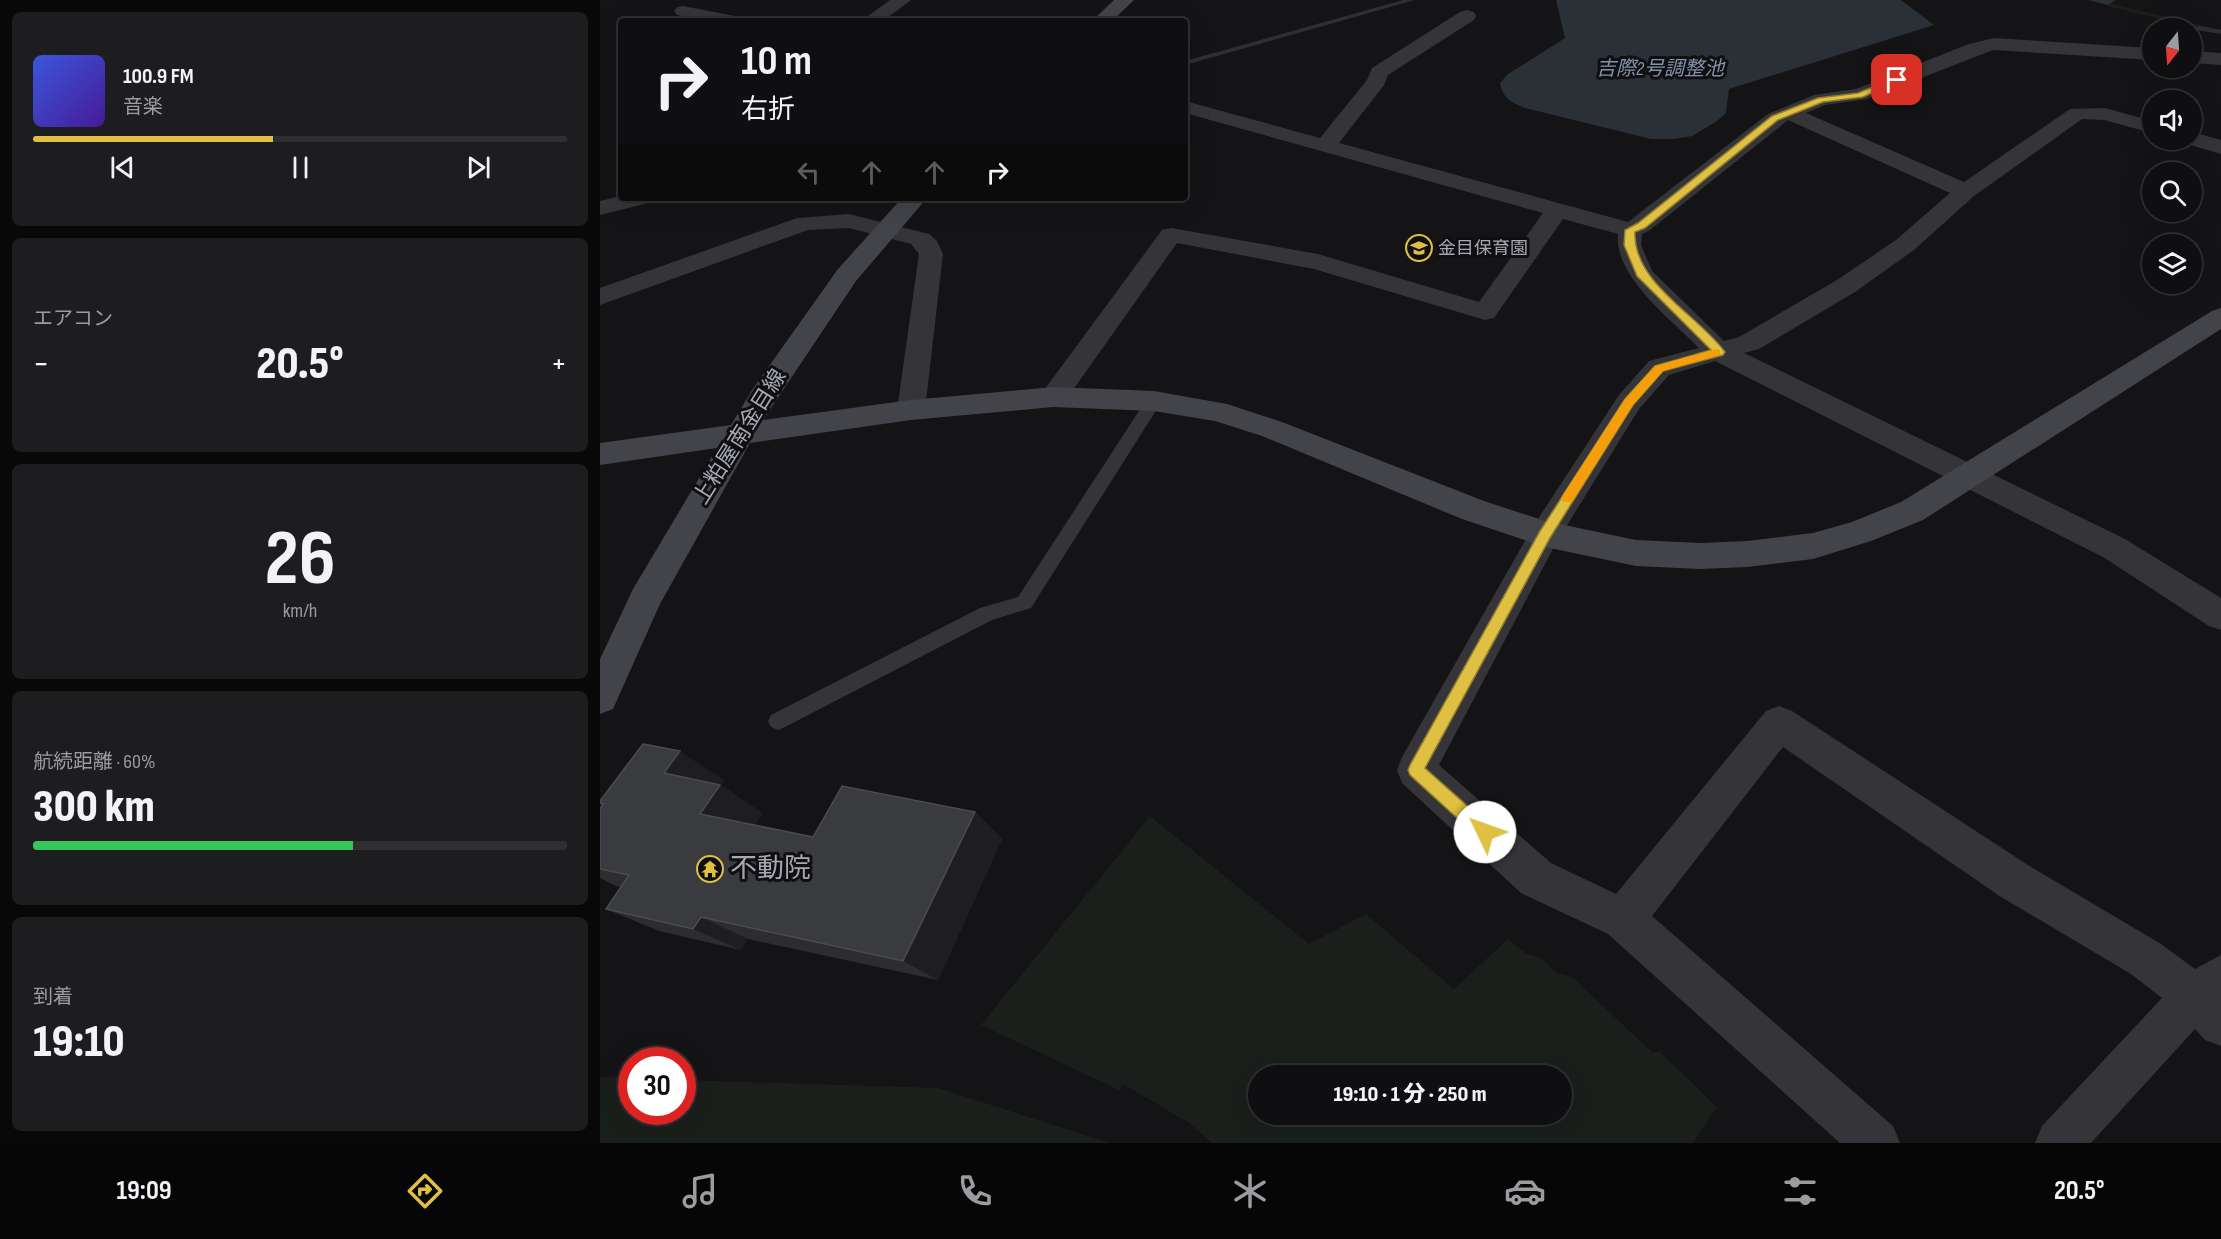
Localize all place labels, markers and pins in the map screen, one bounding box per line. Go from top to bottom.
pin [1871,54,1922,105]
school or university icon: 金目保育園 [1404,233,1434,263]
place label: 金目保育園 [1438,238,1528,259]
place label: 不動院 [730,853,811,885]
temple icon: 不動院 [695,854,725,884]

